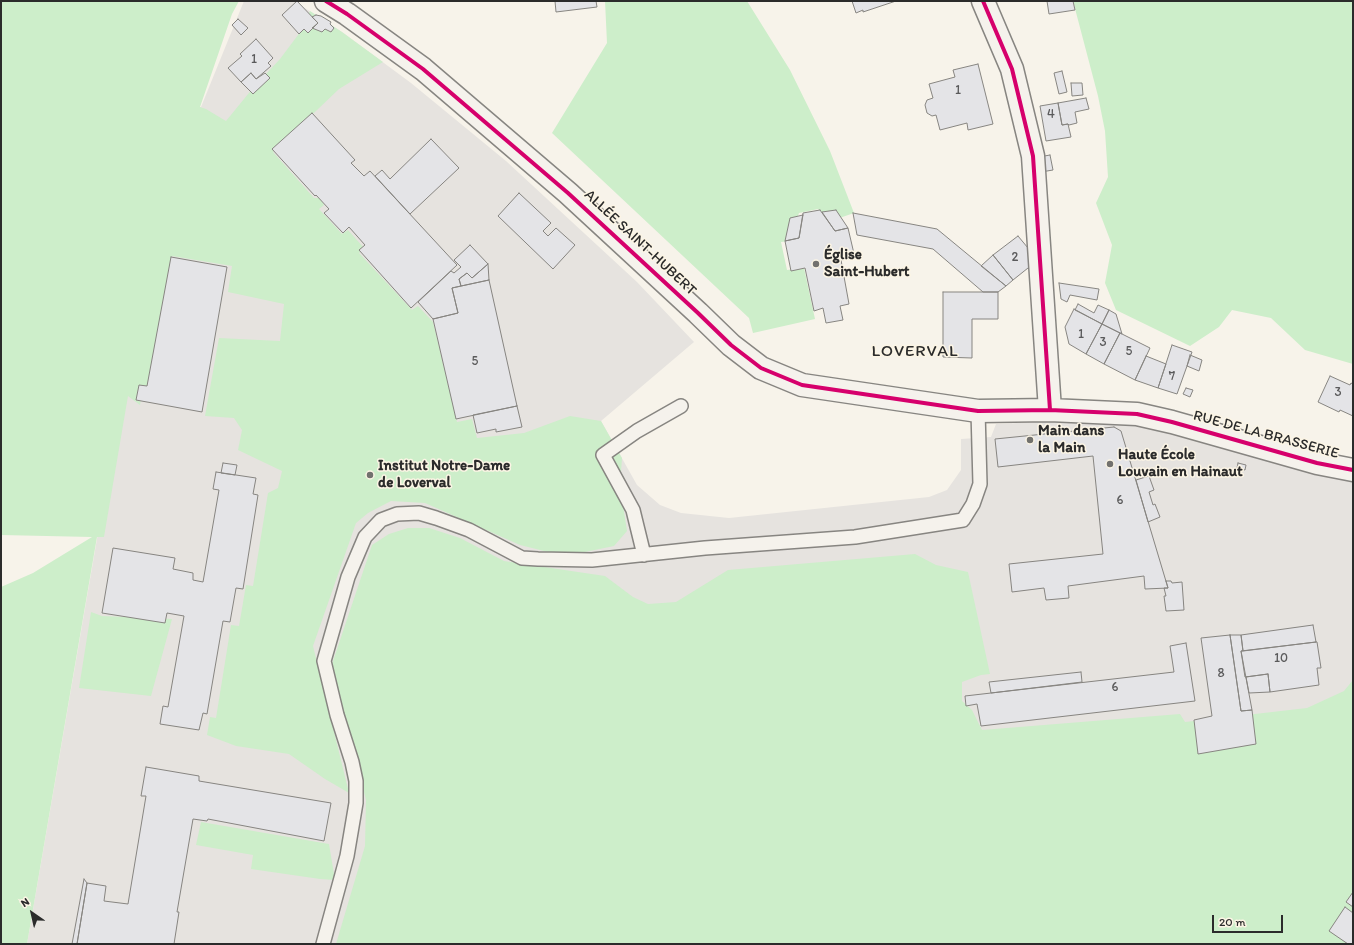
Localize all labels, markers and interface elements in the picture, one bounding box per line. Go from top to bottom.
house number: 1 [251,52,257,68]
house number: 1 [955,83,961,99]
house number: 4 [1047,107,1055,123]
street label: ALLÉE SAINT-HUBERT [580,186,700,300]
place label: Église Saint-Hubert [824,246,909,281]
house number: 2 [1012,250,1018,266]
marker: Église Saint-Hubert [811,259,821,269]
house number: 1 [1078,327,1084,343]
house number: 3 [1099,335,1107,351]
district label: LOVERVAL [871,342,959,362]
house number: 5 [1126,344,1132,360]
house number: 5 [472,354,478,370]
house number: 7 [1169,369,1175,385]
house number: 3 [1334,385,1342,401]
street label: RUE DE LA BRASSERIE [1191,407,1341,463]
place label: Main dans la Main [1038,422,1104,457]
marker: Main dans la Main [1025,435,1035,445]
place label: Haute École Louvain en Hainaut [1118,446,1243,481]
place label: Institut Notre-Dame de Loverval [378,457,510,492]
marker: Haute École Louvain en Hainaut [1105,459,1115,469]
marker: Institut Notre-Dame de Loverval [365,470,375,480]
house number: 6 [1117,493,1123,509]
house number: 10 [1274,651,1288,667]
house number: 8 [1217,666,1225,682]
house number: 6 [1112,680,1118,696]
north arrow [12,893,52,933]
text: N [18,895,32,910]
scale bar [1214,907,1285,933]
text: 20 m [1219,915,1246,929]

